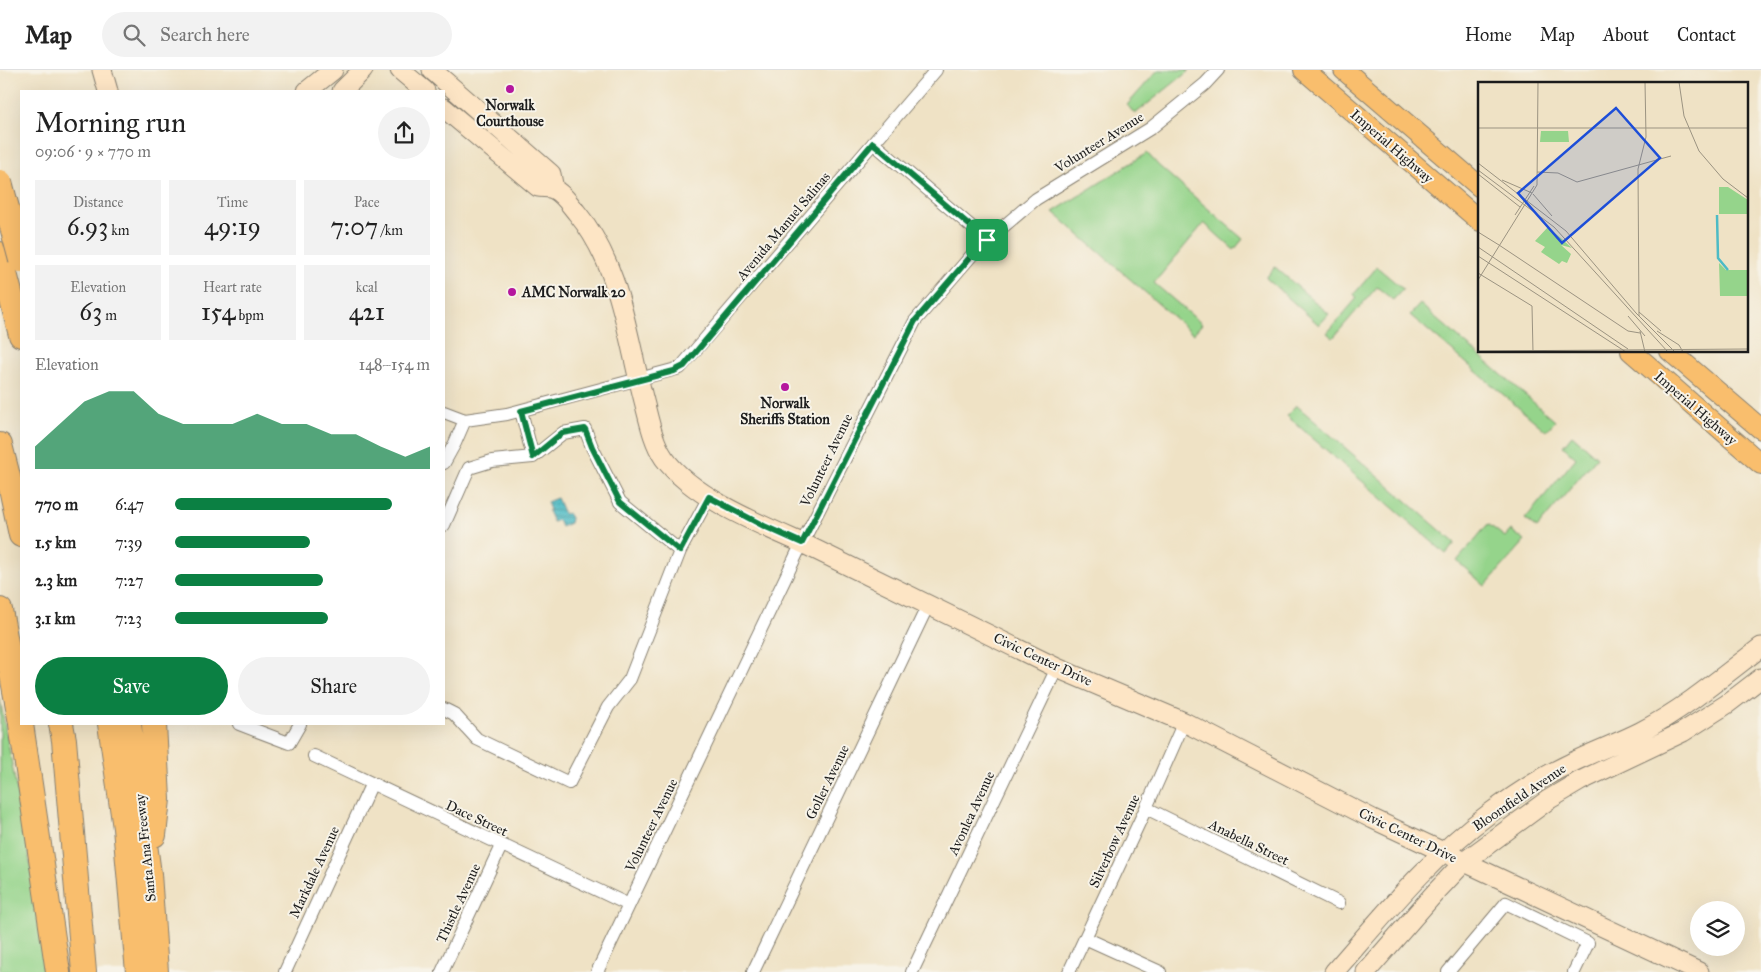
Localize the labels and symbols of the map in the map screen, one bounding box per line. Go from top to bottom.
inset map [1478,82,1748,352]
marker: Norwalk Courthouse [504,83,516,95]
place label: Norwalk Courthouse [476,97,544,130]
street label: Imperial Highway [1347,106,1437,187]
street label: Volunteer Avenue [1051,108,1147,177]
street label: Avenida Manuel Salinas [732,168,834,285]
pin [966,219,1008,261]
place label: AMC Norwalk 20 [521,284,626,301]
marker: AMC Norwalk 20 [506,286,518,298]
street label: Imperial Highway [1651,368,1741,449]
marker: Norwalk Sheriffs Station [779,381,791,393]
place label: Norwalk Sheriffs Station [740,395,830,428]
street label: Volunteer Avenue [796,411,856,510]
street label: Civic Center Drive [991,629,1095,690]
street label: Goller Avenue [802,742,853,822]
street label: Bloomfield Avenue [1469,760,1569,835]
street label: Avonlea Avenue [944,768,998,859]
street label: Volunteer Avenue [621,776,681,875]
street label: Silverbow Avenue [1085,792,1144,891]
street label: Santa Ana Freeway [131,793,160,903]
street label: Dace Street [443,797,511,840]
street label: Civic Center Drive [1356,804,1460,867]
street label: Anabella Street [1205,815,1292,869]
street label: Markdale Avenue [286,823,343,921]
street label: Thistle Avenue [433,861,484,946]

